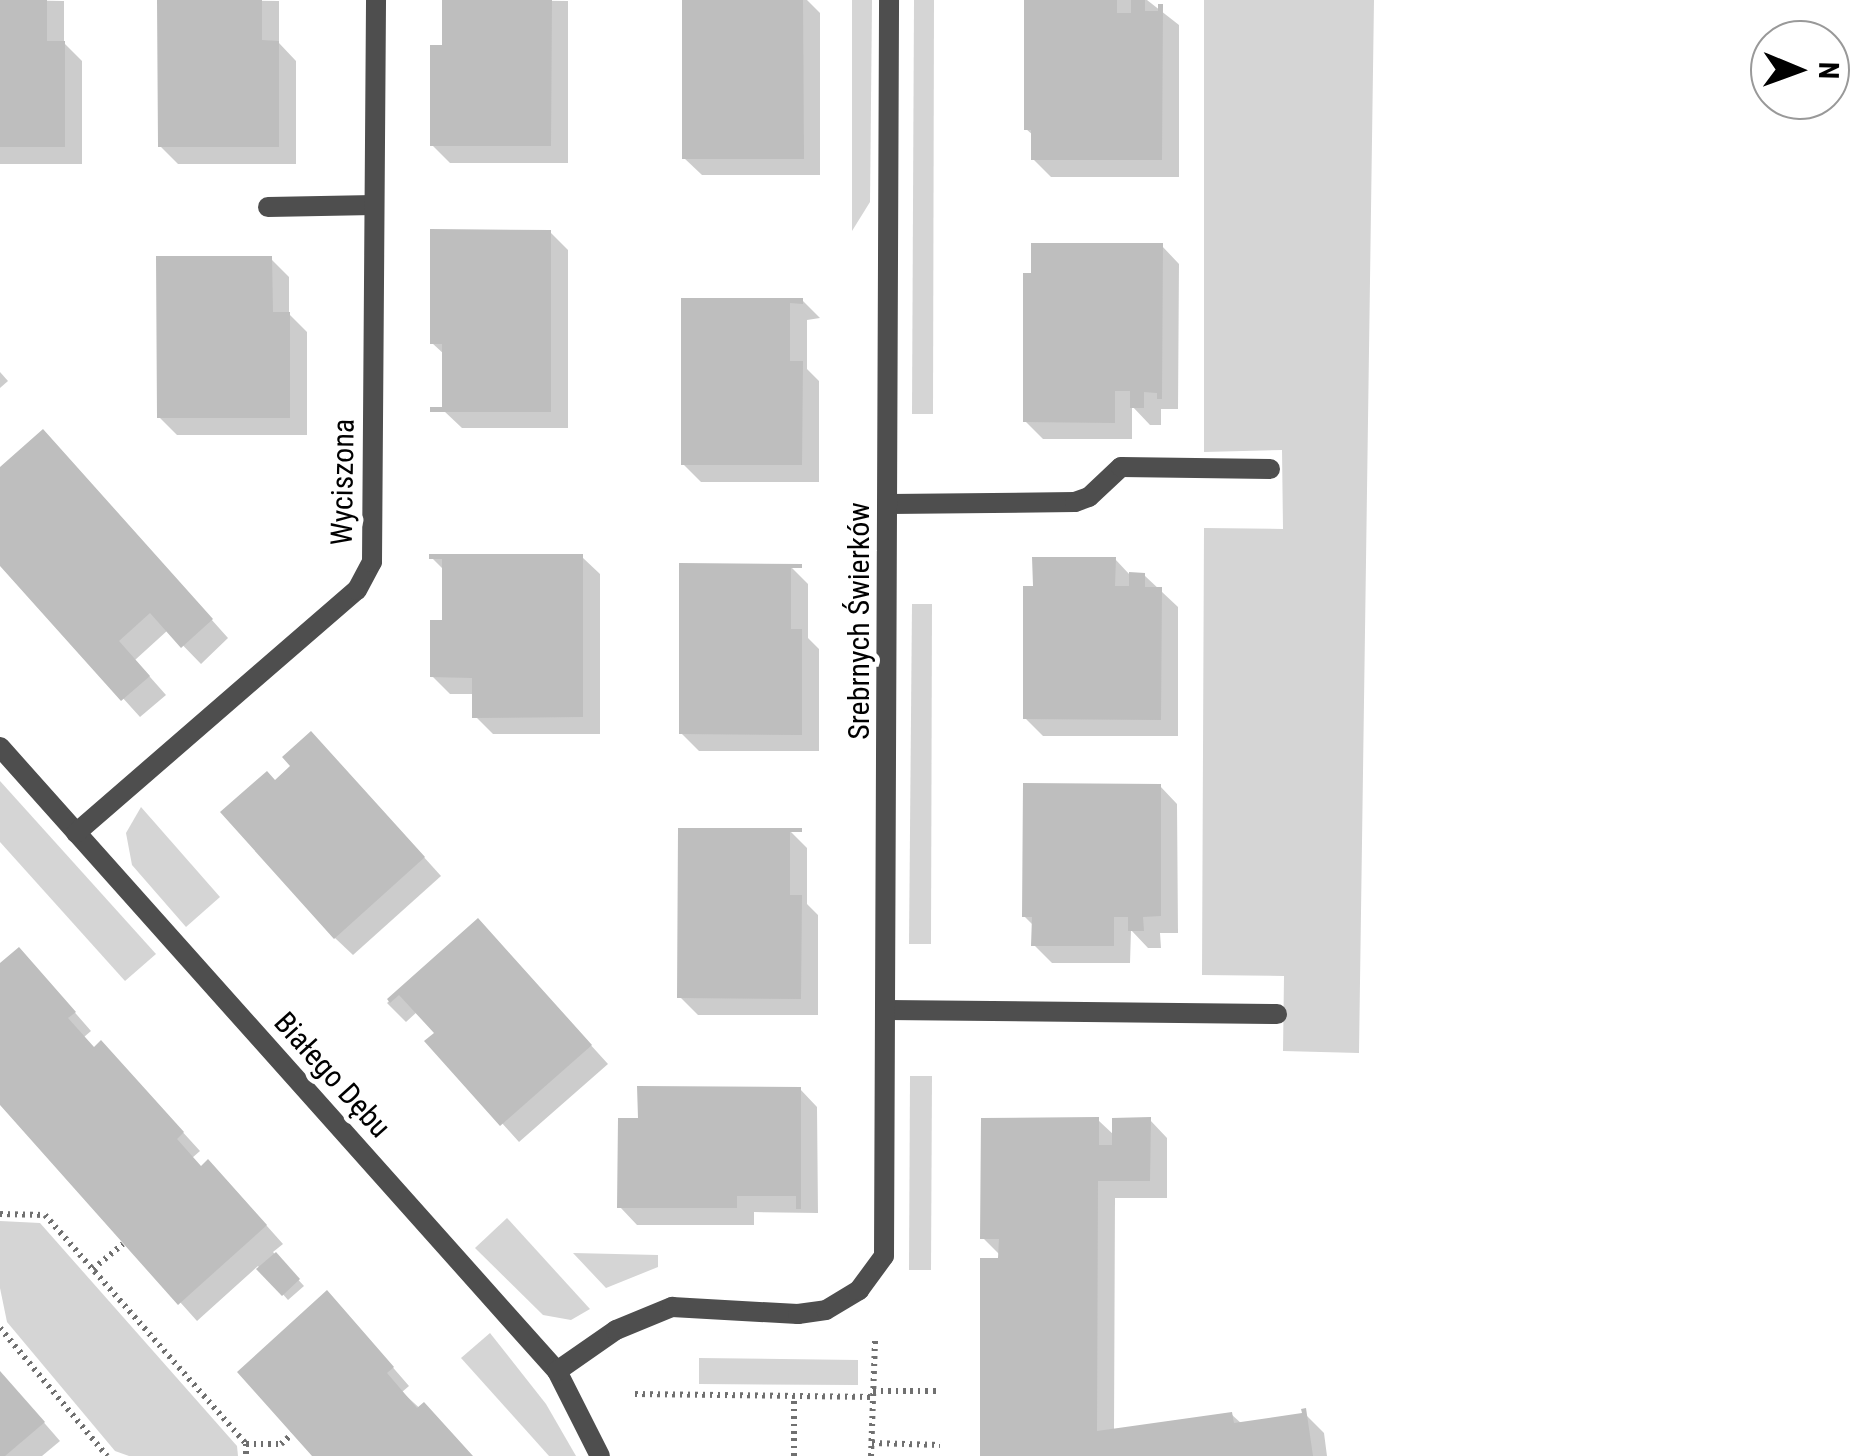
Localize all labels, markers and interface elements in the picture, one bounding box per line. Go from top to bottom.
north arrow [1750,20,1850,120]
text: N [1812,62,1845,79]
street label: Wyciszona [324,418,362,546]
street label: Srebrnych Świerków [841,502,877,740]
street label: Białego Dębu [266,1005,398,1145]

